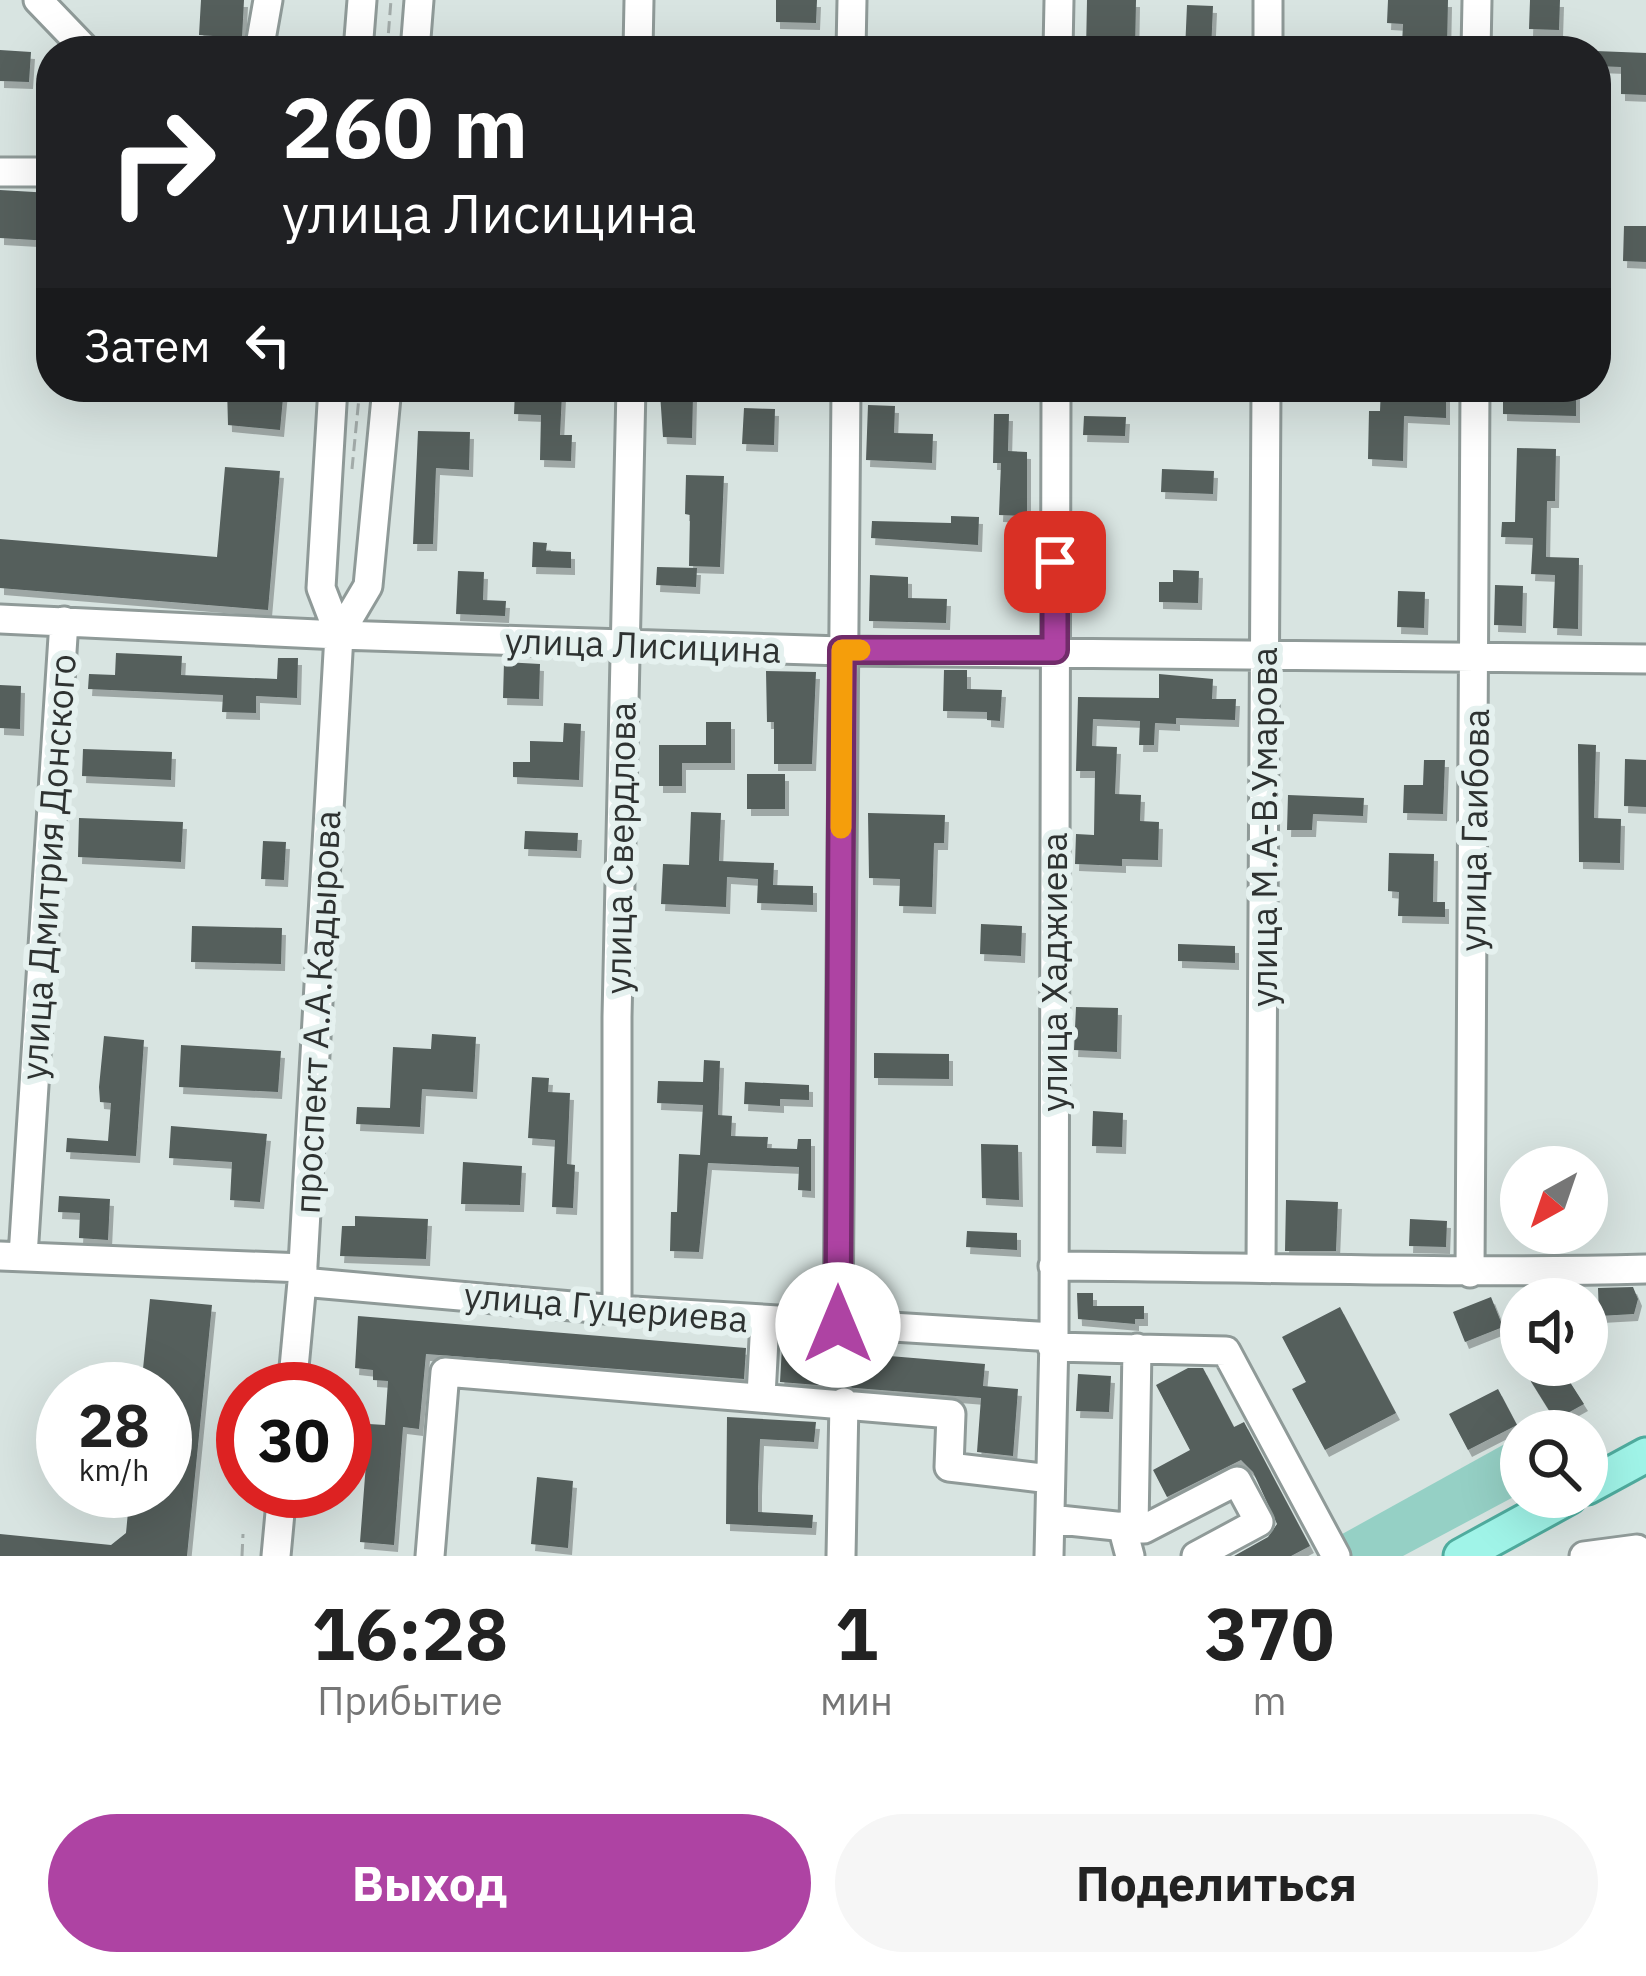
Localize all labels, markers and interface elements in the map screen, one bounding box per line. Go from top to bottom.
text: 260 m [282,72,528,181]
icon: right [84,84,240,240]
text: улица Лисицина [282,178,697,248]
icon: left [235,312,301,378]
text: Затем [84,316,211,374]
pin [1004,511,1106,613]
icon: arrive [1022,529,1088,595]
street label: улица Лисицина [504,616,782,673]
street label: улица М.А-В.Умарова [1240,647,1287,1007]
street label: улица Дмитрия Донского [9,652,86,1082]
street label: улица Свердлова [593,701,646,995]
street label: улица Гаибова [1448,708,1499,952]
street label: проспект А.А.Кадырова [282,809,351,1215]
street label: улица Хаджиева [1030,832,1077,1112]
north arrow [1500,1146,1608,1254]
map controls [1500,1146,1608,1518]
position arrow [775,1262,901,1388]
street label: улица Гуцериева [462,1271,750,1342]
button: sound [1500,1278,1608,1386]
speed limit sign: 30 [216,1362,372,1518]
text: 28 [78,1385,150,1464]
button: search [1500,1410,1608,1518]
text: km/h [79,1450,149,1489]
text: 16:28 [312,1586,508,1680]
text: 1 [835,1586,878,1680]
text: 370 [1205,1586,1334,1680]
text: Прибытие [317,1675,503,1726]
text: мин [820,1675,893,1726]
text: m [1252,1675,1287,1726]
button: Выход [48,1814,811,1952]
button: Поделиться [835,1814,1598,1952]

